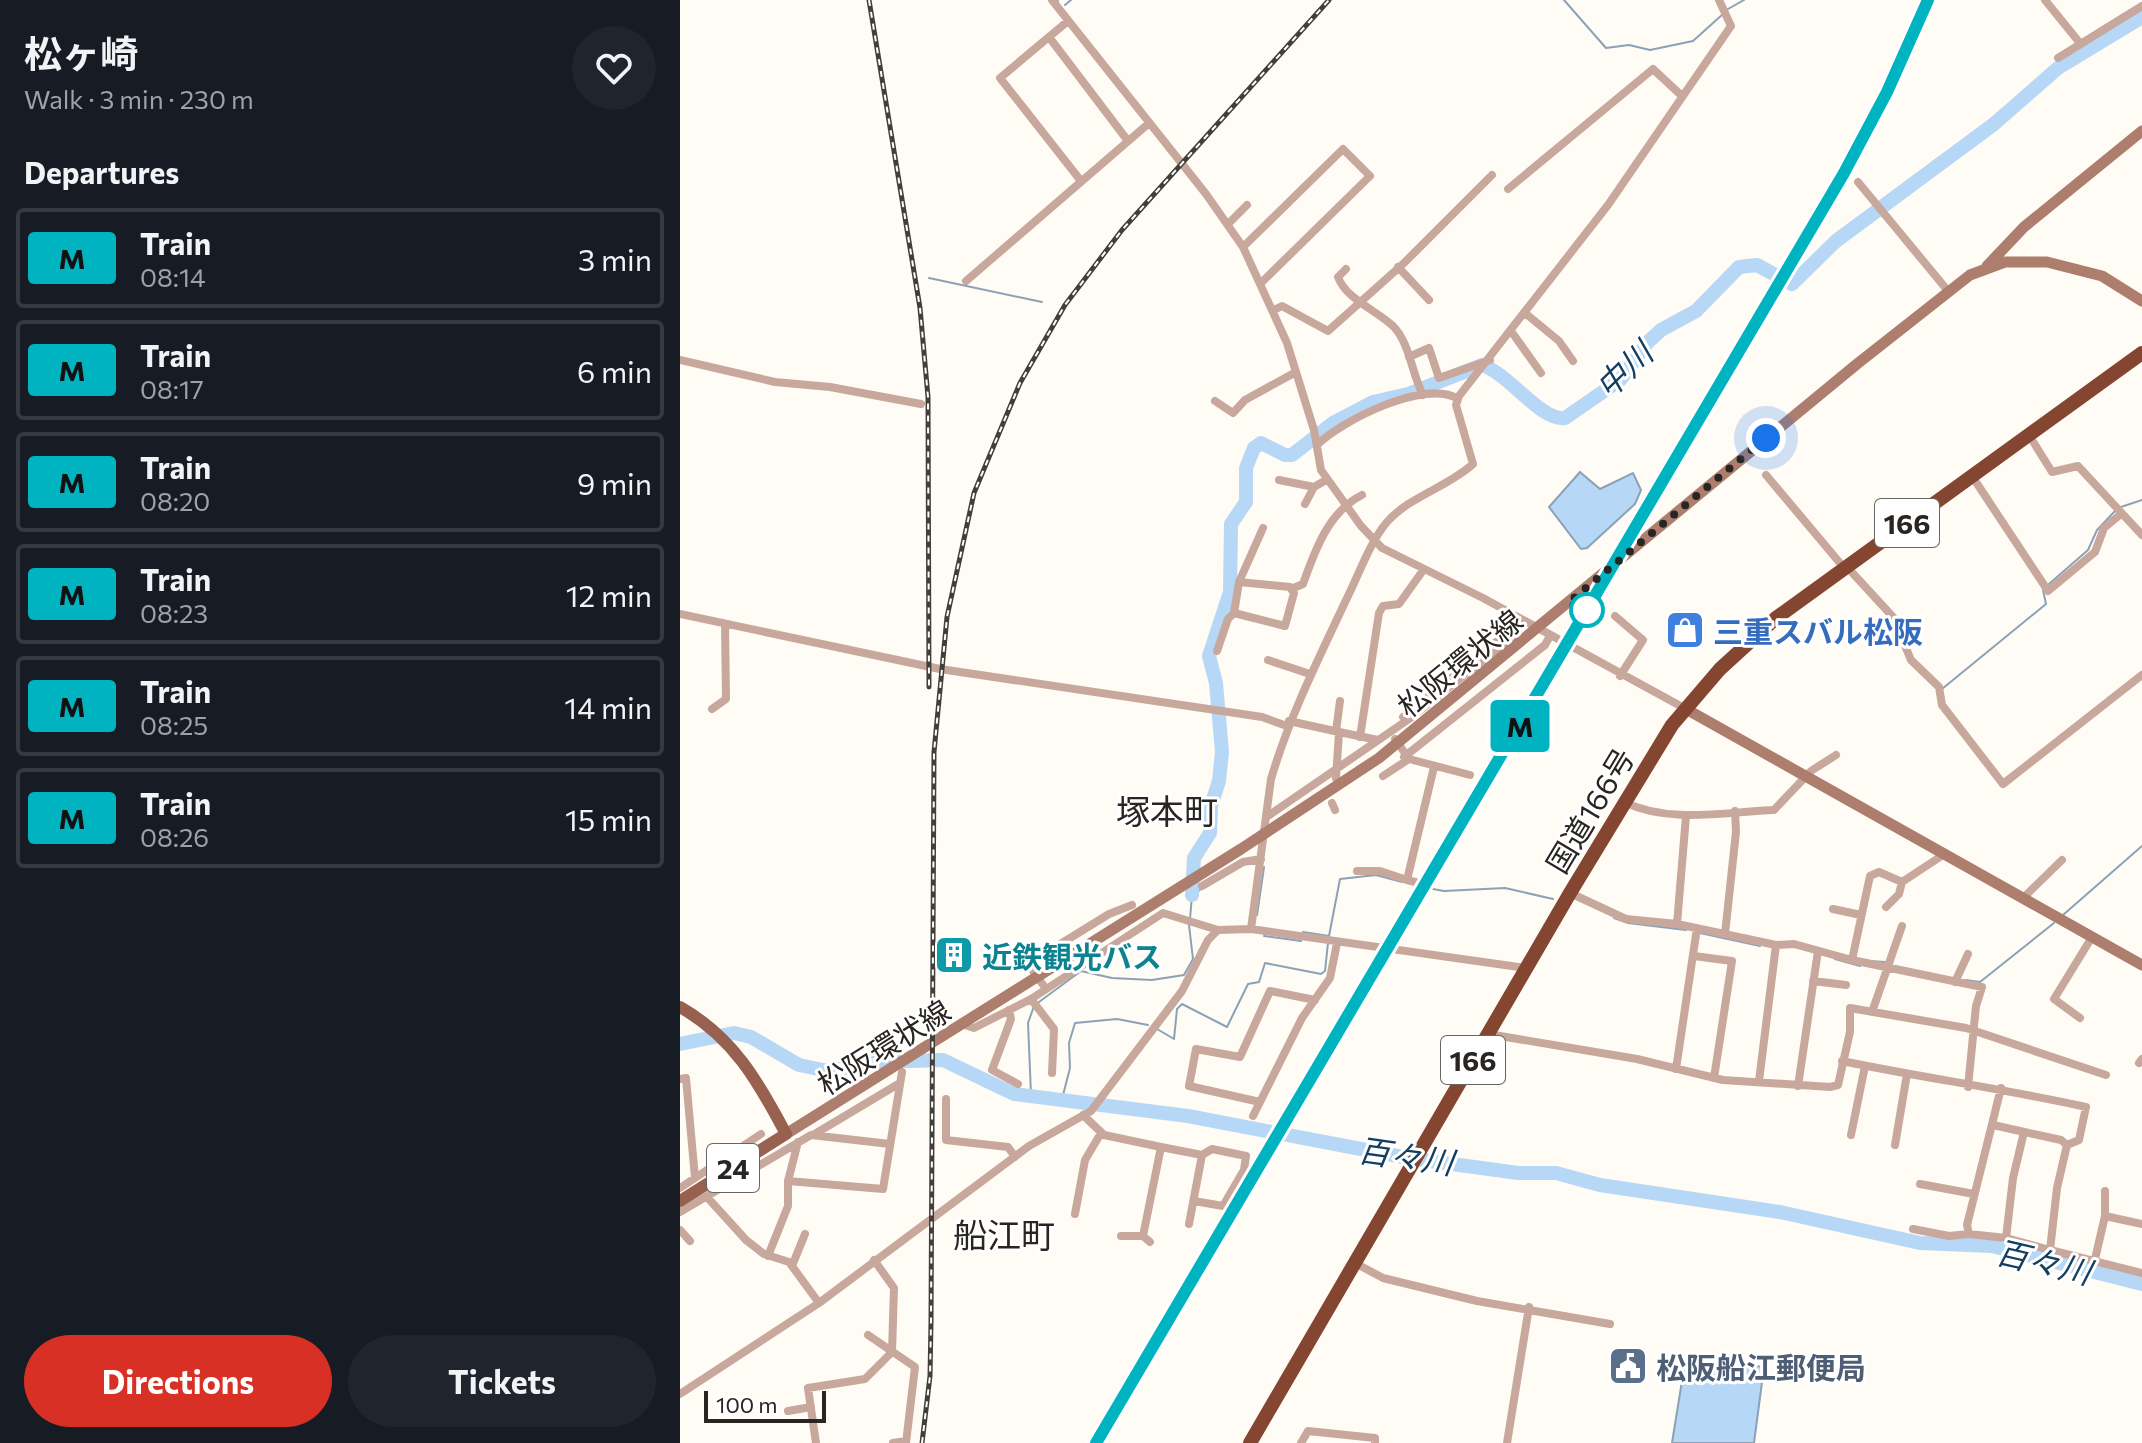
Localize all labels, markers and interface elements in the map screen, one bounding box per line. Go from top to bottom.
button: heart [572,26,656,110]
text: 松ヶ崎 [24,29,138,76]
text: Walk · 3 min · 230 m [24,83,254,114]
text: Departures [24,153,179,190]
text: Train [140,224,211,261]
text: 3 min [578,240,652,277]
text: M [59,241,85,275]
text: 08:14 [140,261,206,292]
water label: 中川 [1586,330,1662,406]
text: Train [140,336,211,373]
text: 6 min [577,352,652,389]
text: M [59,353,85,387]
text: 08:17 [140,373,204,404]
your location [1746,418,1786,458]
text: Train [140,448,211,485]
text: 9 min [577,464,652,501]
text: M [59,465,85,499]
text: 08:20 [140,485,210,516]
road number: 166 [1875,499,1939,547]
text: Train [140,560,211,597]
text: 12 min [566,576,652,613]
text: M [59,577,85,611]
unlabelled marker [1570,593,1604,627]
text: 08:23 [140,597,208,628]
street label: 松阪環状線 [1389,600,1529,724]
shop icon: 三重スバル松阪 [1664,609,1706,651]
place label: 三重スバル松阪 [1713,612,1923,649]
text: Train [140,672,211,709]
text: 14 min [564,688,652,725]
text: M [59,689,85,723]
line badge: M [1494,700,1546,752]
text: 08:25 [140,709,208,740]
text: M [1507,709,1533,743]
street label: 国道166号 [1537,741,1641,879]
text: Train [140,784,211,821]
district label: 塚本町 [1116,789,1218,831]
text: 15 min [565,800,652,837]
text: M [59,801,85,835]
text: 08:26 [140,821,209,852]
building icon: 近鉄観光バス [933,934,975,976]
place label: 近鉄観光バス [982,937,1162,974]
street label: 松阪環状線 [810,991,956,1101]
road number: 166 [1441,1036,1505,1084]
water label: 百々川 [1356,1129,1459,1182]
road number: 24 [707,1144,759,1192]
district label: 船江町 [953,1213,1055,1255]
water label: 百々川 [1993,1231,2098,1292]
button: Directions [24,1335,332,1427]
button: Tickets [348,1335,656,1427]
public building icon: 松阪船江郵便局 [1607,1345,1649,1387]
place label: 松阪船江郵便局 [1656,1348,1866,1385]
scale bar [704,1387,826,1423]
text: 100 m [716,1391,778,1418]

